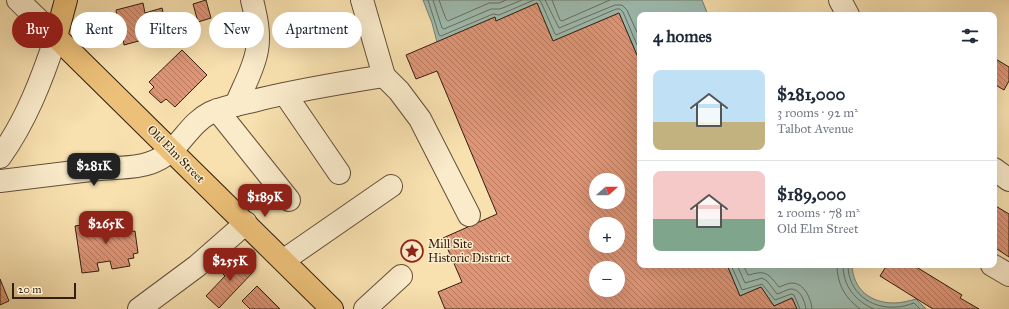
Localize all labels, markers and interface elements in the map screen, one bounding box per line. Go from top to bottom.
chip: Buy [12,12,63,48]
chip: Rent [71,12,127,48]
chip: Filters [135,12,201,48]
chip: New [209,12,264,48]
chip: Apartment [272,12,362,48]
icon: filters [959,25,981,47]
text: 4 homes [653,26,712,47]
text: $281,000 [777,84,845,105]
icon: home [685,86,733,134]
text: 3 rooms · 92 m² [777,105,858,121]
text: Talbot Avenue [777,121,854,137]
street label: Old Elm Street [144,122,208,186]
pin: $281K [66,153,122,187]
text: $281K [76,158,112,174]
north arrow [589,173,625,209]
map controls [589,173,625,297]
pin: $189K [237,184,293,218]
text: $189,000 [777,184,846,205]
icon: home [685,187,733,235]
text: $189K [247,189,283,205]
text: 2 rooms · 78 m² [777,205,860,221]
pin: $265K [78,211,134,245]
text: $265K [88,216,124,232]
button: + [589,217,625,253]
text: Old Elm Street [777,221,859,237]
place label: Mill Site Historic District [428,237,511,265]
place icon: Mill Site Historic District [399,238,425,264]
pin: $255K [202,248,258,282]
text: $255K [212,253,248,269]
button: − [589,261,625,297]
scale bar [12,281,76,300]
text: 20 m [18,283,41,296]

